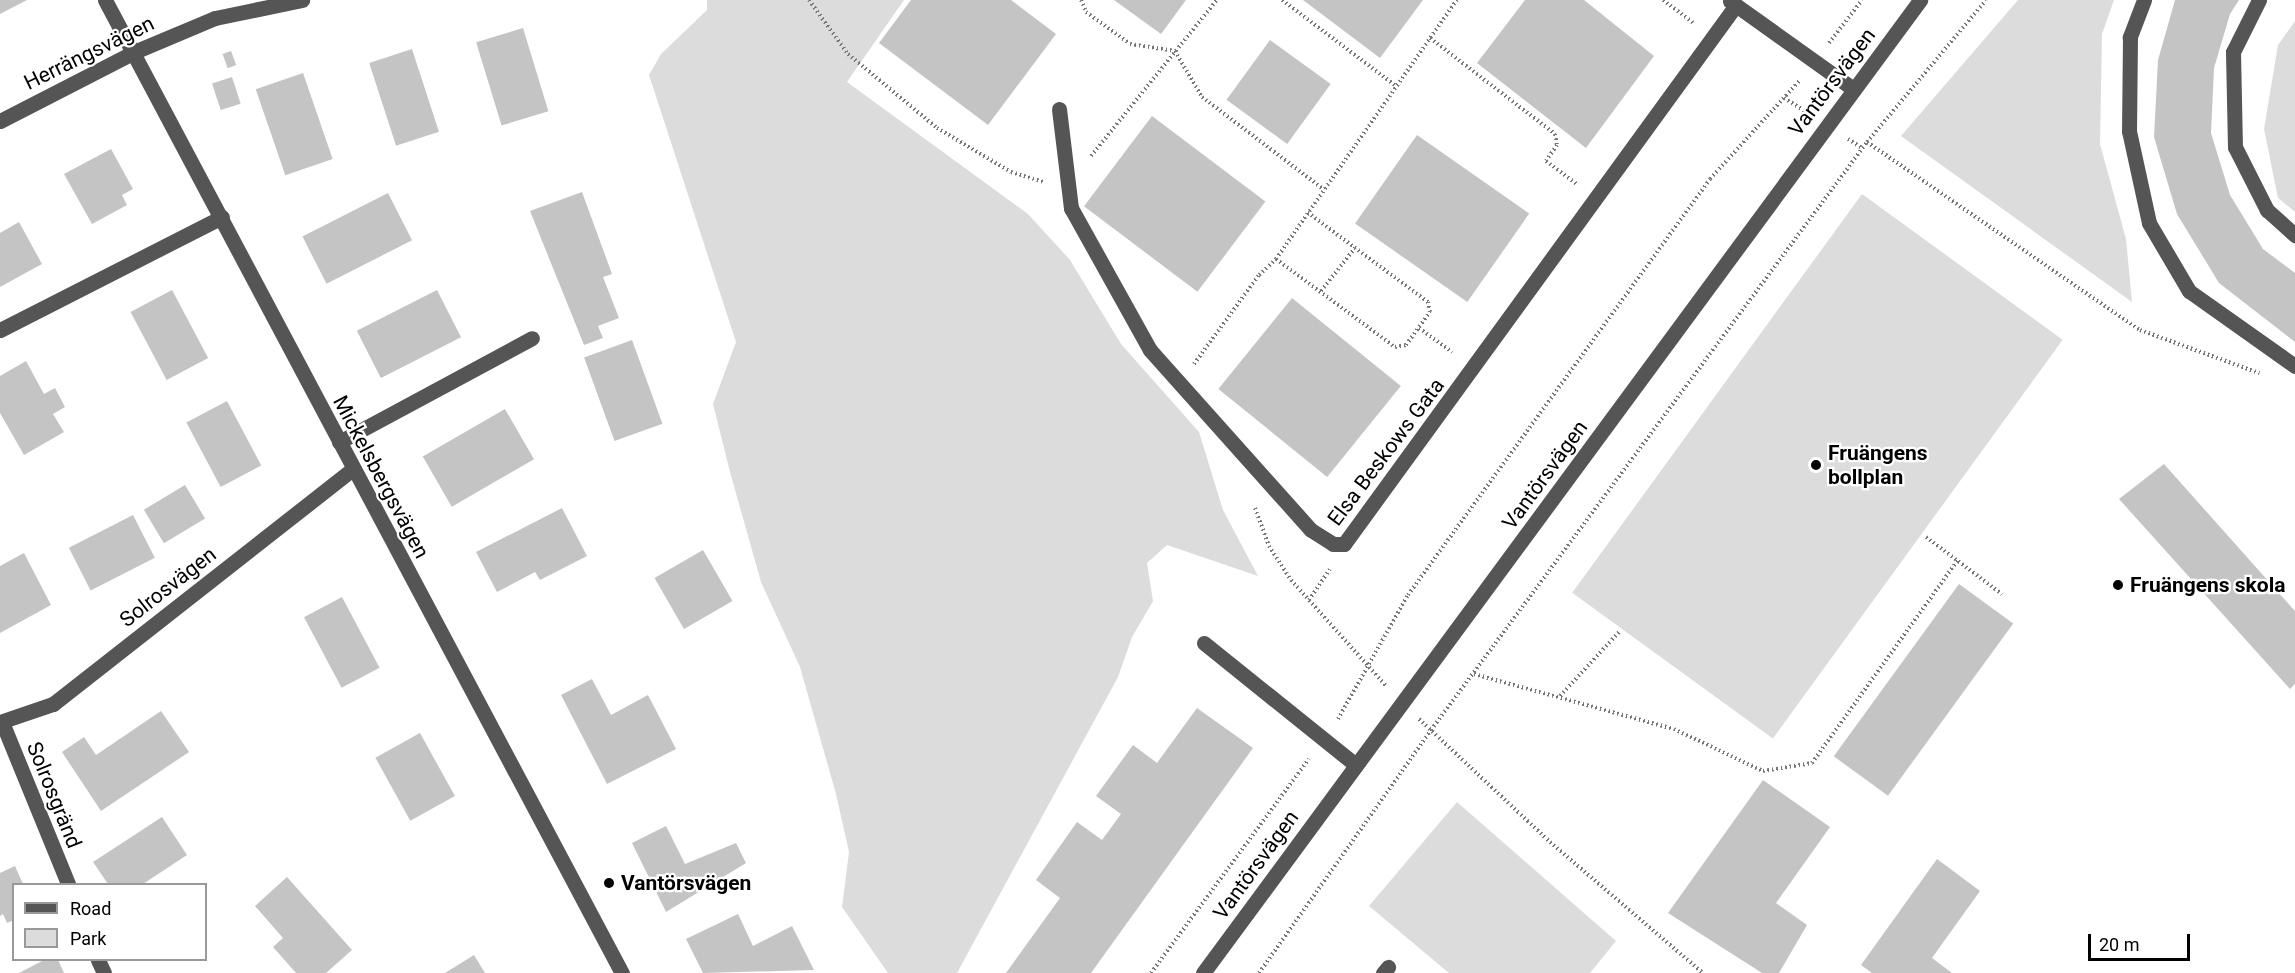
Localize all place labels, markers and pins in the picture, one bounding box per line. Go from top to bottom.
place label: Fruängens bollplan [1828,440,1928,490]
marker: Fruängens bollplan [1809,458,1823,472]
place label: Fruängens skola [2130,572,2285,598]
marker: Fruängens skola [2111,578,2125,592]
place label: Vantörsvägen [621,870,751,896]
marker: Vantörsvägen [602,876,616,890]

